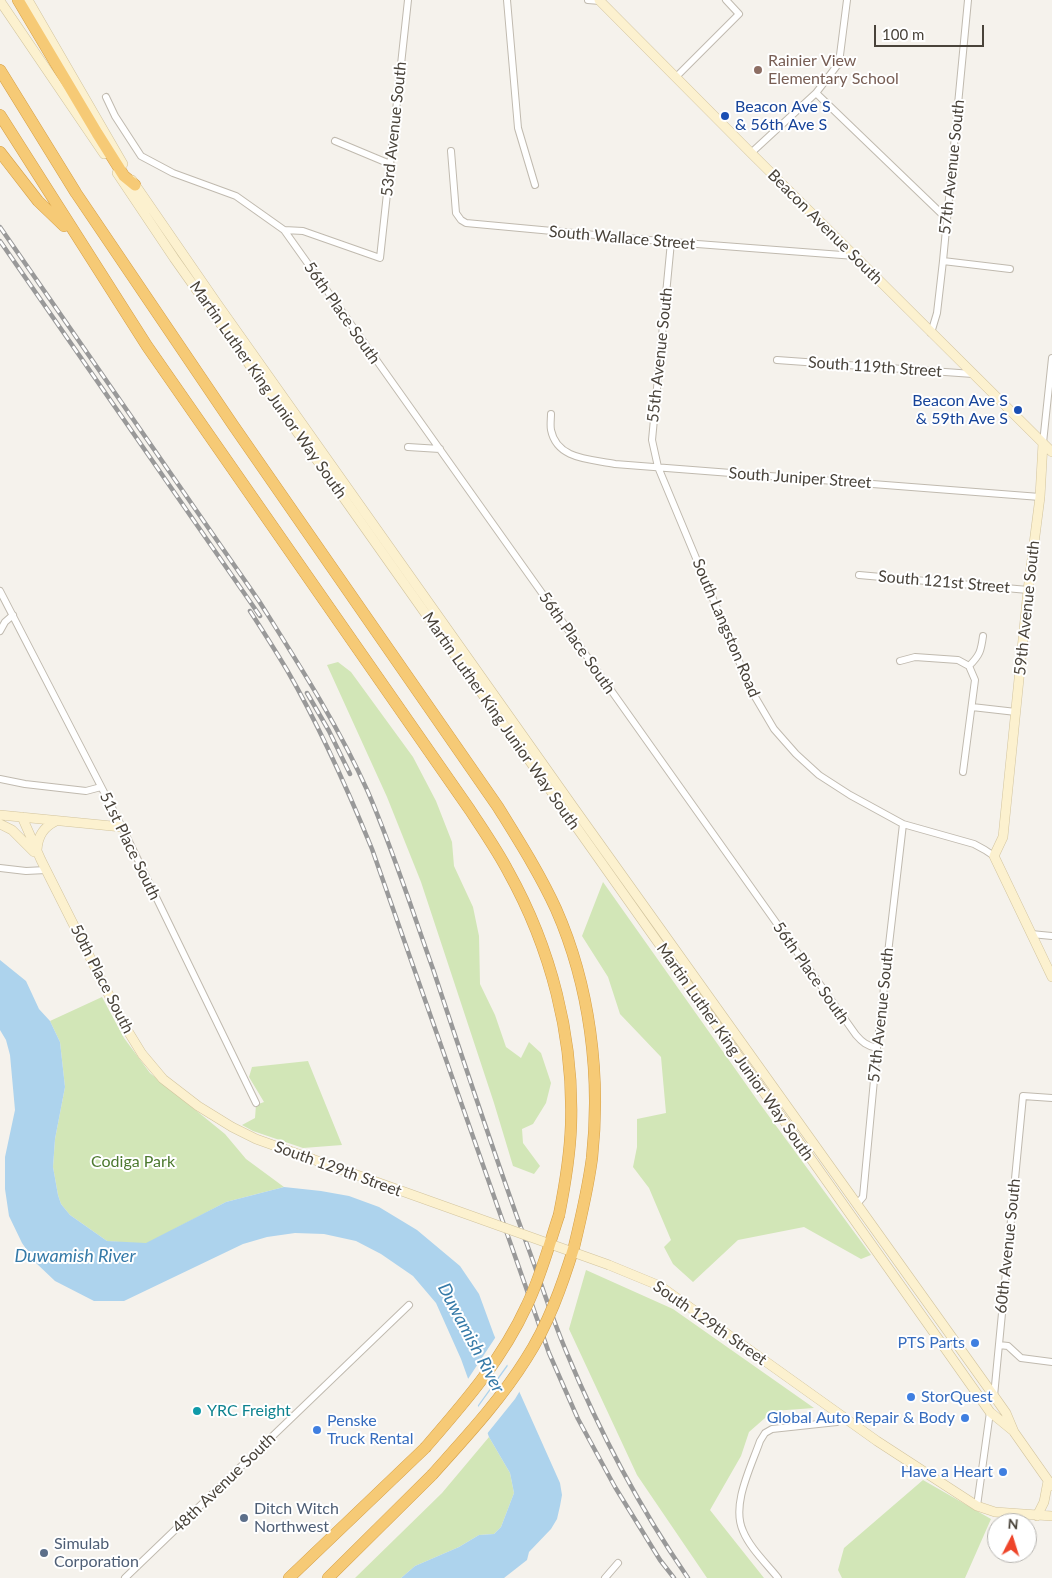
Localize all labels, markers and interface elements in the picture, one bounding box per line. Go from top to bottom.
scale bar [877,15,987,47]
text: 100 m [882,25,924,43]
place label: Rainier View Elementary School [768,51,899,89]
street label: 53rd Avenue South [377,61,411,197]
marker: Rainier View Elementary School [752,64,764,76]
place label: Beacon Ave S & 56th Ave S [735,97,831,135]
street label: 57th Avenue South [935,99,969,235]
marker: Beacon Ave S & 56th Ave S [719,110,731,122]
street label: Beacon Avenue South [764,166,886,288]
street label: South Wallace Street [548,222,696,254]
street label: 56th Place South [300,258,384,368]
street label: Martin Luther King Junior Way South [185,278,351,502]
street label: 55th Avenue South [643,287,677,423]
street label: South 119th Street [807,353,943,381]
place label: Beacon Ave S & 59th Ave S [912,391,1008,429]
marker: Beacon Ave S & 59th Ave S [1012,404,1024,416]
street label: South Juniper Street [728,463,872,493]
street label: 59th Avenue South [1010,540,1044,676]
street label: South Langston Road [688,556,764,700]
street label: South 121st Street [877,567,1011,597]
street label: 56th Place South [535,588,619,698]
street label: Martin Luther King Junior Way South [418,609,584,833]
street label: 51st Place South [96,789,164,903]
street label: 56th Place South [769,918,853,1028]
street label: 50th Place South [66,921,138,1037]
street label: Martin Luther King Junior Way South [652,940,818,1164]
street label: 57th Avenue South [864,947,898,1083]
street label: South 129th Street [272,1137,404,1201]
park label: Codiga Park [91,1152,175,1172]
street label: 60th Avenue South [991,1178,1025,1314]
water label: Duwamish River [14,1245,136,1267]
street label: South 129th Street [650,1277,770,1369]
water label: Duwamish River [433,1279,509,1397]
place label: PTS Parts [897,1333,965,1353]
marker: PTS Parts [969,1337,981,1349]
place label: StorQuest [921,1387,993,1407]
marker: StorQuest [905,1391,917,1403]
place label: YRC Freight [207,1401,291,1421]
marker: YRC Freight [191,1405,203,1417]
place label: Global Auto Repair & Body [767,1408,955,1428]
place label: Penske Truck Rental [327,1411,414,1449]
marker: Global Auto Repair & Body [959,1412,971,1424]
marker: Penske Truck Rental [311,1424,323,1436]
street label: 48th Avenue South [169,1429,279,1537]
place label: Have a Heart [901,1462,993,1482]
marker: Have a Heart [997,1466,1009,1478]
place label: Ditch Witch Northwest [254,1499,339,1537]
marker: Ditch Witch Northwest [238,1512,250,1524]
north arrow [987,1513,1037,1563]
text: N [1007,1515,1019,1532]
place label: Simulab Corporation [54,1534,139,1572]
marker: Simulab Corporation [38,1547,50,1559]

